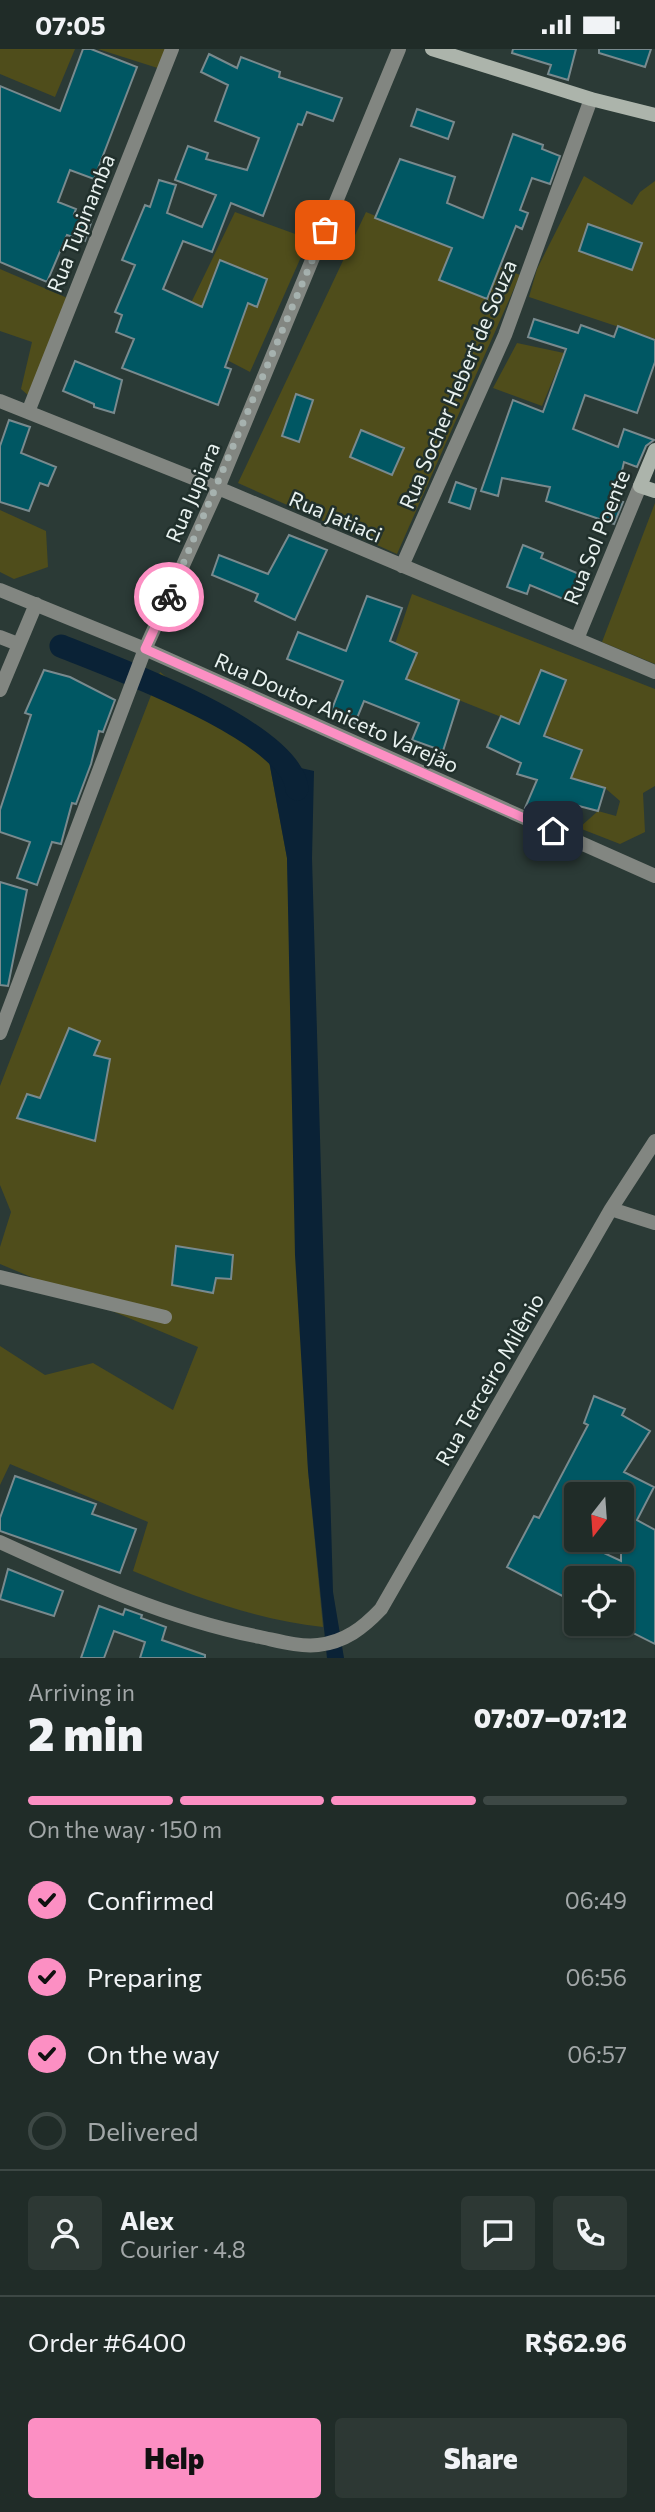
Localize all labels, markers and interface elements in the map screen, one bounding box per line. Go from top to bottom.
text: 07:05 [35,9,106,40]
street label: Rua Tupinamba [41,150,119,296]
pin [295,200,355,260]
icon: bag [306,211,344,249]
street label: Rua Socher Hebert de Souza [393,256,521,512]
street label: Rua Jupiara [160,438,224,546]
street label: Rua Sol Poente [558,466,634,608]
street label: Rua Jatiaci [286,485,386,547]
courier [134,562,204,632]
icon: bike [150,578,188,616]
street label: Rua Doutor Aniceto Varejão [211,647,463,777]
pin [523,801,583,861]
icon: home [534,812,572,850]
street label: Rua Terceiro Milênio [429,1288,549,1470]
north arrow [564,1482,634,1552]
map controls [564,1482,634,1636]
button: locate [564,1566,634,1636]
text: Arriving in [28,1678,135,1706]
text: 07:07–07:12 [474,1702,627,1733]
text: 2 min [28,1704,144,1760]
text: On the way · 150 m [28,1815,222,1843]
icon: check [28,1881,66,1919]
text: Confirmed [87,1884,214,1915]
text: 06:49 [565,1886,627,1914]
icon: check [28,1958,66,1996]
text: Preparing [87,1961,202,1992]
text: 06:56 [565,1963,627,1991]
icon: check [28,2035,66,2073]
text: On the way [87,2038,220,2069]
text: 06:57 [567,2040,627,2068]
text: Delivered [87,2115,198,2146]
button: person [28,2196,102,2270]
button: chat [461,2196,535,2270]
button: phone [553,2196,627,2270]
text: Alex [120,2204,174,2235]
text: Courier · 4.8 [120,2235,246,2263]
text: Order #6400 [28,2326,186,2357]
text: R$62.96 [525,2326,627,2357]
button: Help [28,2418,321,2498]
button: Share [335,2418,627,2498]

